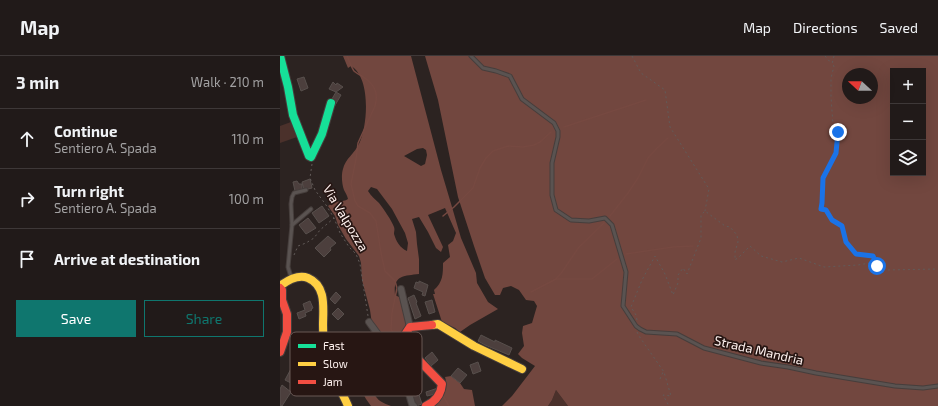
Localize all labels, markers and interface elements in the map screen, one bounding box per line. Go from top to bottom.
text: Map [20,16,60,39]
text: Map [743,19,771,36]
text: Directions [793,19,858,36]
text: Saved [880,19,918,36]
north arrow [842,68,878,104]
map controls [890,68,926,176]
button: + [890,68,926,104]
text: 3 min [16,72,59,92]
text: Walk · 210 m [191,74,264,90]
button: − [890,104,926,140]
text: Continue [54,122,117,140]
route end [829,123,847,141]
icon: ahead [16,128,38,150]
text: 110 m [232,131,264,147]
text: Sentiero A. Spada [54,140,157,156]
button: layers [890,140,926,176]
text: Turn right [54,182,124,200]
street label: Via Valpozza [320,182,372,254]
icon: right [16,188,38,210]
text: 100 m [229,191,264,207]
text: Sentiero A. Spada [54,200,157,216]
icon: arrive [16,248,38,270]
text: Arrive at destination [54,250,200,268]
route start [868,257,886,275]
button: Save [16,300,136,337]
button: Share [144,300,264,337]
legend [290,332,422,396]
street label: Strada Mandria [713,332,805,368]
text: Fast [323,339,345,352]
text: Slow [323,357,348,370]
text: Jam [323,375,342,388]

